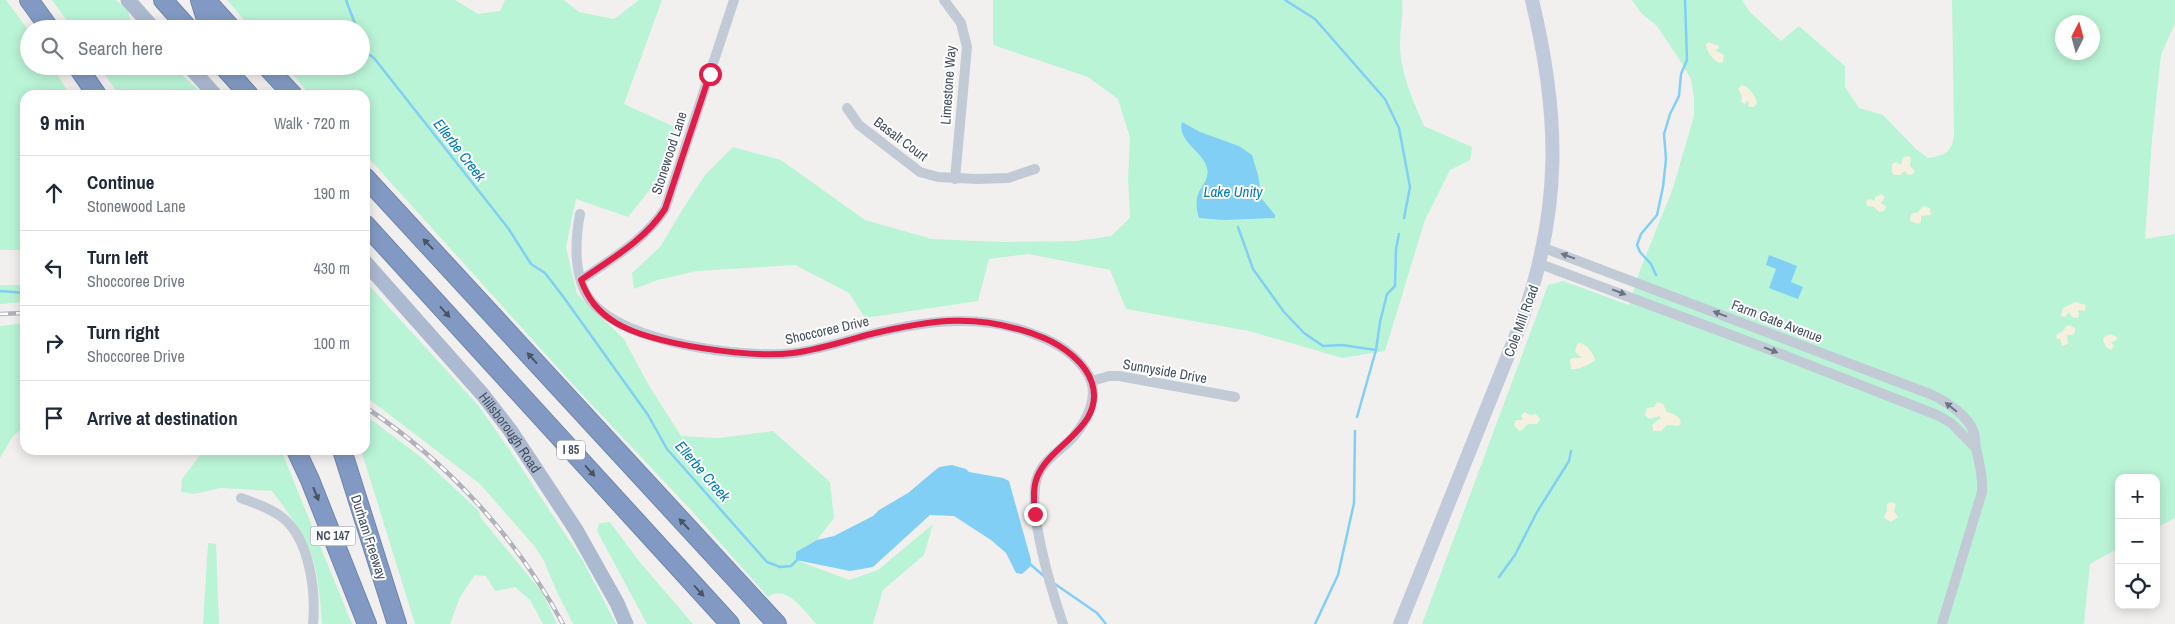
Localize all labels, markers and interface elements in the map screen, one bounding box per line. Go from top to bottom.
north arrow [2055,15,2100,60]
search box [20,20,370,75]
icon: search [38,34,66,62]
text: Search here [78,35,163,61]
street label: Limestone Way [936,45,960,125]
route start [699,63,722,86]
text: 9 min [40,108,85,137]
street label: Stonewood Lane [647,109,691,197]
text: Walk · 720 m [274,112,350,134]
street label: Basalt Court [870,113,932,165]
water label: Ellerbe Creek [429,114,492,186]
text: Continue [87,169,155,195]
icon: ahead [40,179,68,207]
water label: Lake Unity [1204,181,1263,202]
text: 190 m [314,182,350,204]
text: Stonewood Lane [87,195,185,217]
one-way arrow [422,239,434,251]
text: Turn left [87,244,148,270]
one-way arrow [1560,252,1575,260]
icon: left [40,254,68,282]
text: 430 m [314,257,350,279]
text: Shoccoree Drive [87,270,185,292]
street label: Cole Mill Road [1500,283,1542,359]
one-way arrow [1612,289,1626,297]
street label: Farm Gate Avenue [1729,295,1825,347]
one-way arrow [439,306,451,318]
one-way arrow [1712,310,1727,318]
street label: Shoccoree Drive [783,312,871,348]
text: Turn right [87,319,159,345]
icon: right [40,329,68,357]
text: 100 m [314,332,350,354]
text: Shoccoree Drive [87,345,185,367]
one-way arrow [1764,346,1779,354]
one-way arrow [526,353,538,365]
street label: Sunnyside Drive [1122,355,1208,387]
street label: Hillsborough Road [475,388,545,476]
one-way arrow [1945,402,1958,413]
icon: arrive [40,404,68,432]
text: Arrive at destination [87,405,238,431]
water label: Ellerbe Creek [671,436,736,507]
road number: I 85 [557,440,585,460]
one-way arrow [584,464,596,476]
map controls [2115,474,2160,609]
button: + [2115,474,2160,519]
one-way arrow [313,487,320,502]
street label: Durham Freeway [347,492,391,582]
route end [1024,503,1047,526]
one-way arrow [678,519,690,531]
button: − [2115,519,2160,564]
road number: NC 147 [310,526,356,546]
button: locate [2115,564,2160,609]
one-way arrow [693,585,705,597]

